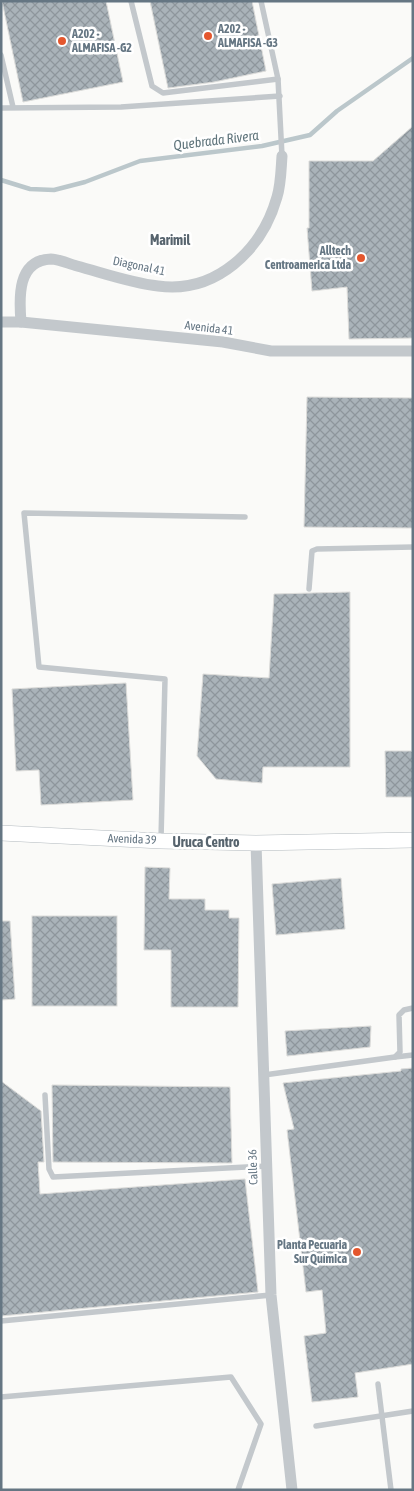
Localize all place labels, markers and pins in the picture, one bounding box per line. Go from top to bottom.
place label: A202 - ALMAFISA -G3 [217,22,278,50]
place label: A202 - ALMAFISA -G2 [71,27,132,55]
marker: A202 - ALMAFISA -G3 [202,30,214,42]
marker: A202 - ALMAFISA -G2 [56,35,68,47]
place label: Alltech Centroamerica Ltda [265,244,351,272]
marker: Alltech Centroamerica Ltda [355,252,367,264]
place label: Planta Pecuaria Sur Química [277,1238,347,1266]
marker: Planta Pecuaria Sur Química [351,1246,363,1258]

